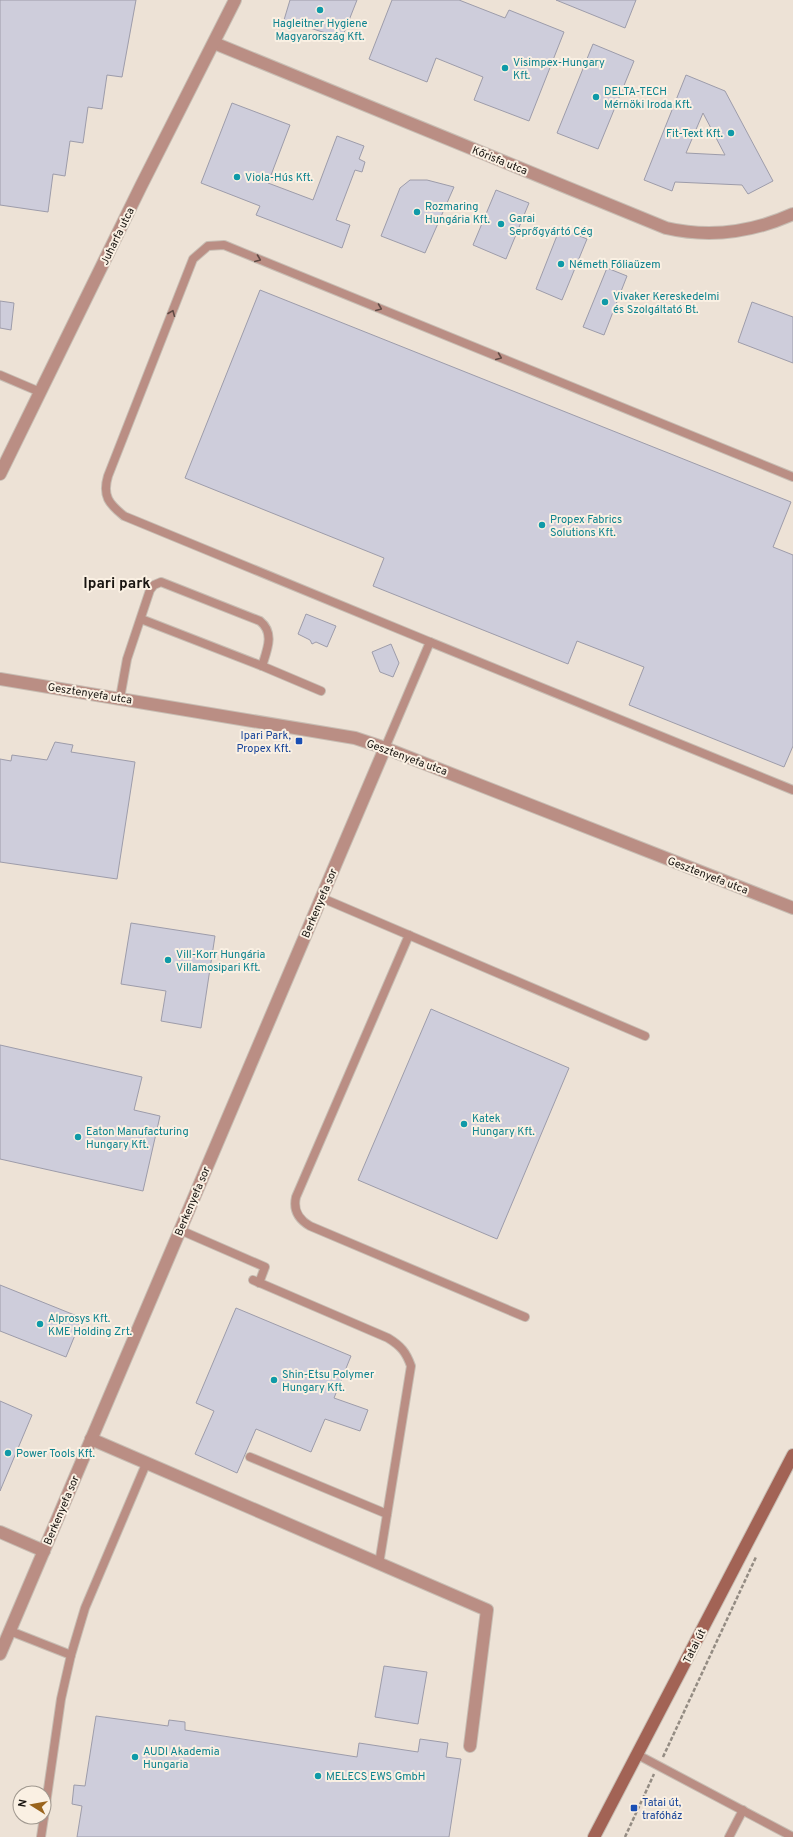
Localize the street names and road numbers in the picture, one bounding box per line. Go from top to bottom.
street label: Kőrisfa utca [470,143,530,178]
street label: Juharfa utca [98,205,138,267]
street label: Gesztenyefa utca [47,680,133,708]
street label: Gesztenyefa utca [364,737,449,779]
street label: Gesztenyefa utca [665,854,750,898]
street label: Berkenyefa sor [299,866,341,940]
street label: Berkenyefa sor [172,1164,214,1238]
street label: Berkenyefa sor [41,1473,83,1547]
street label: Tatai út [680,1627,710,1666]

